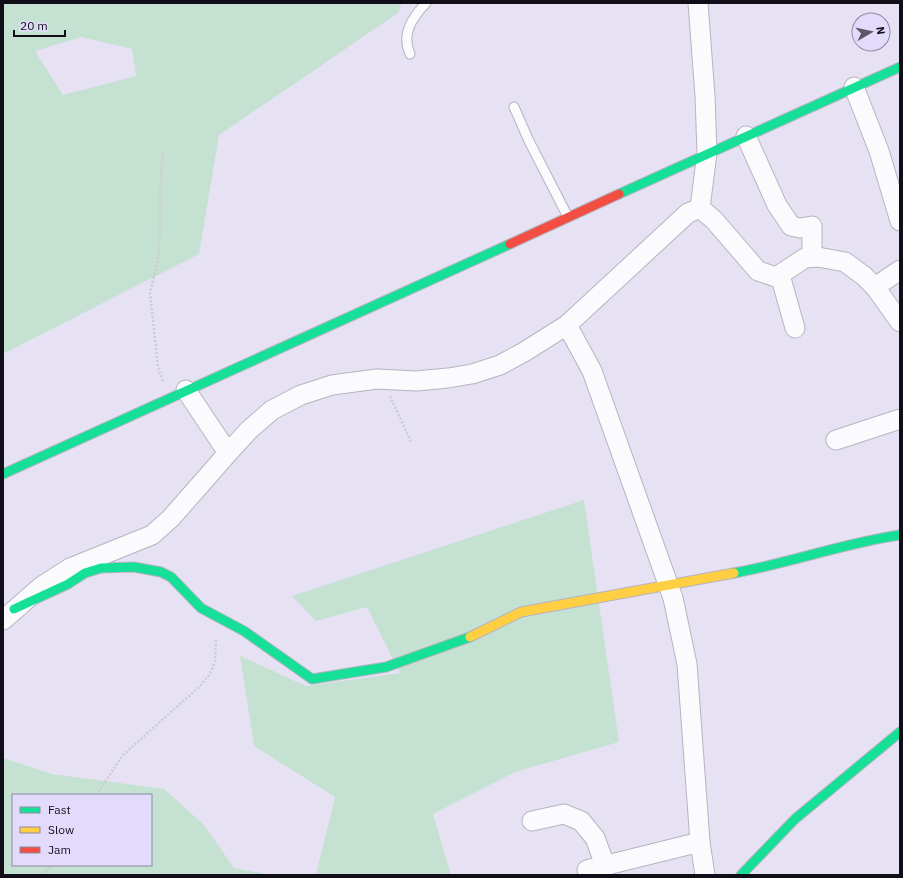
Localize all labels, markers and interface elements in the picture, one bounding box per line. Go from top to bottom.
scale bar [14,12,65,38]
north arrow [851,12,891,52]
text: 20 m [20,18,48,33]
text: N [873,25,888,35]
legend [12,794,152,866]
text: Fast [48,802,71,817]
text: Slow [48,822,74,837]
text: Jam [48,842,71,857]

